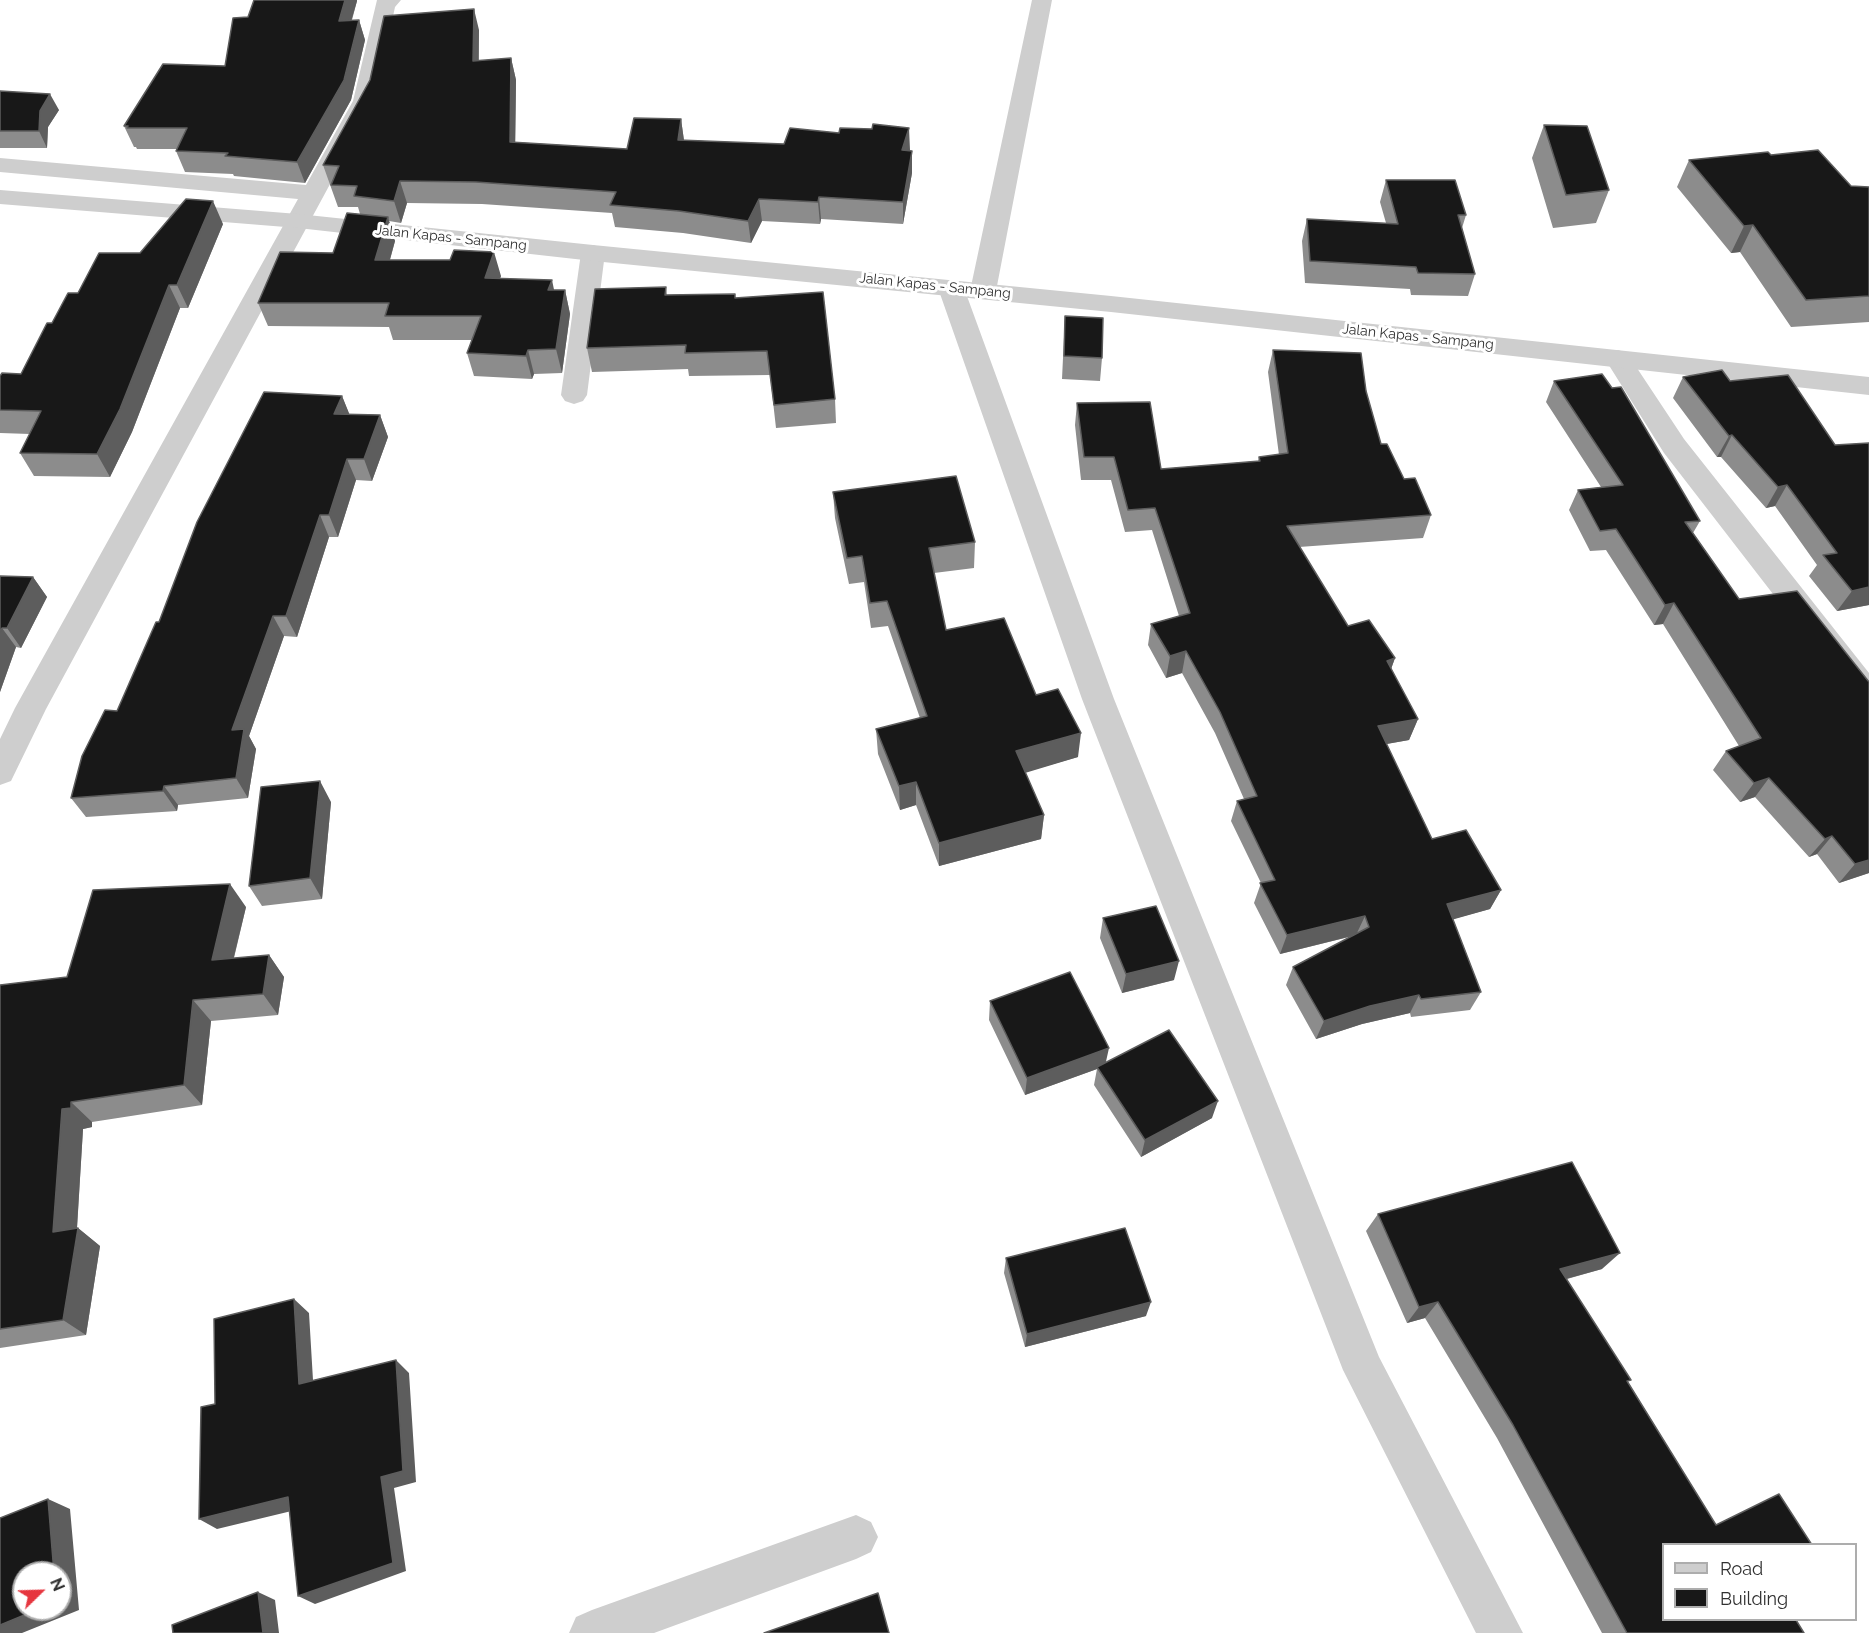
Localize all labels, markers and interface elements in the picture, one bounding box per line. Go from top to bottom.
street label: Jalan Kapas - Sampang [374,222,528,254]
street label: Jalan Kapas - Sampang [858,270,1012,302]
street label: Jalan Kapas - Sampang [1341,321,1495,353]
legend [1662,1543,1857,1621]
text: Road [1720,1558,1763,1579]
north arrow [12,1561,72,1621]
text: N [46,1575,68,1594]
text: Building [1720,1588,1788,1609]

